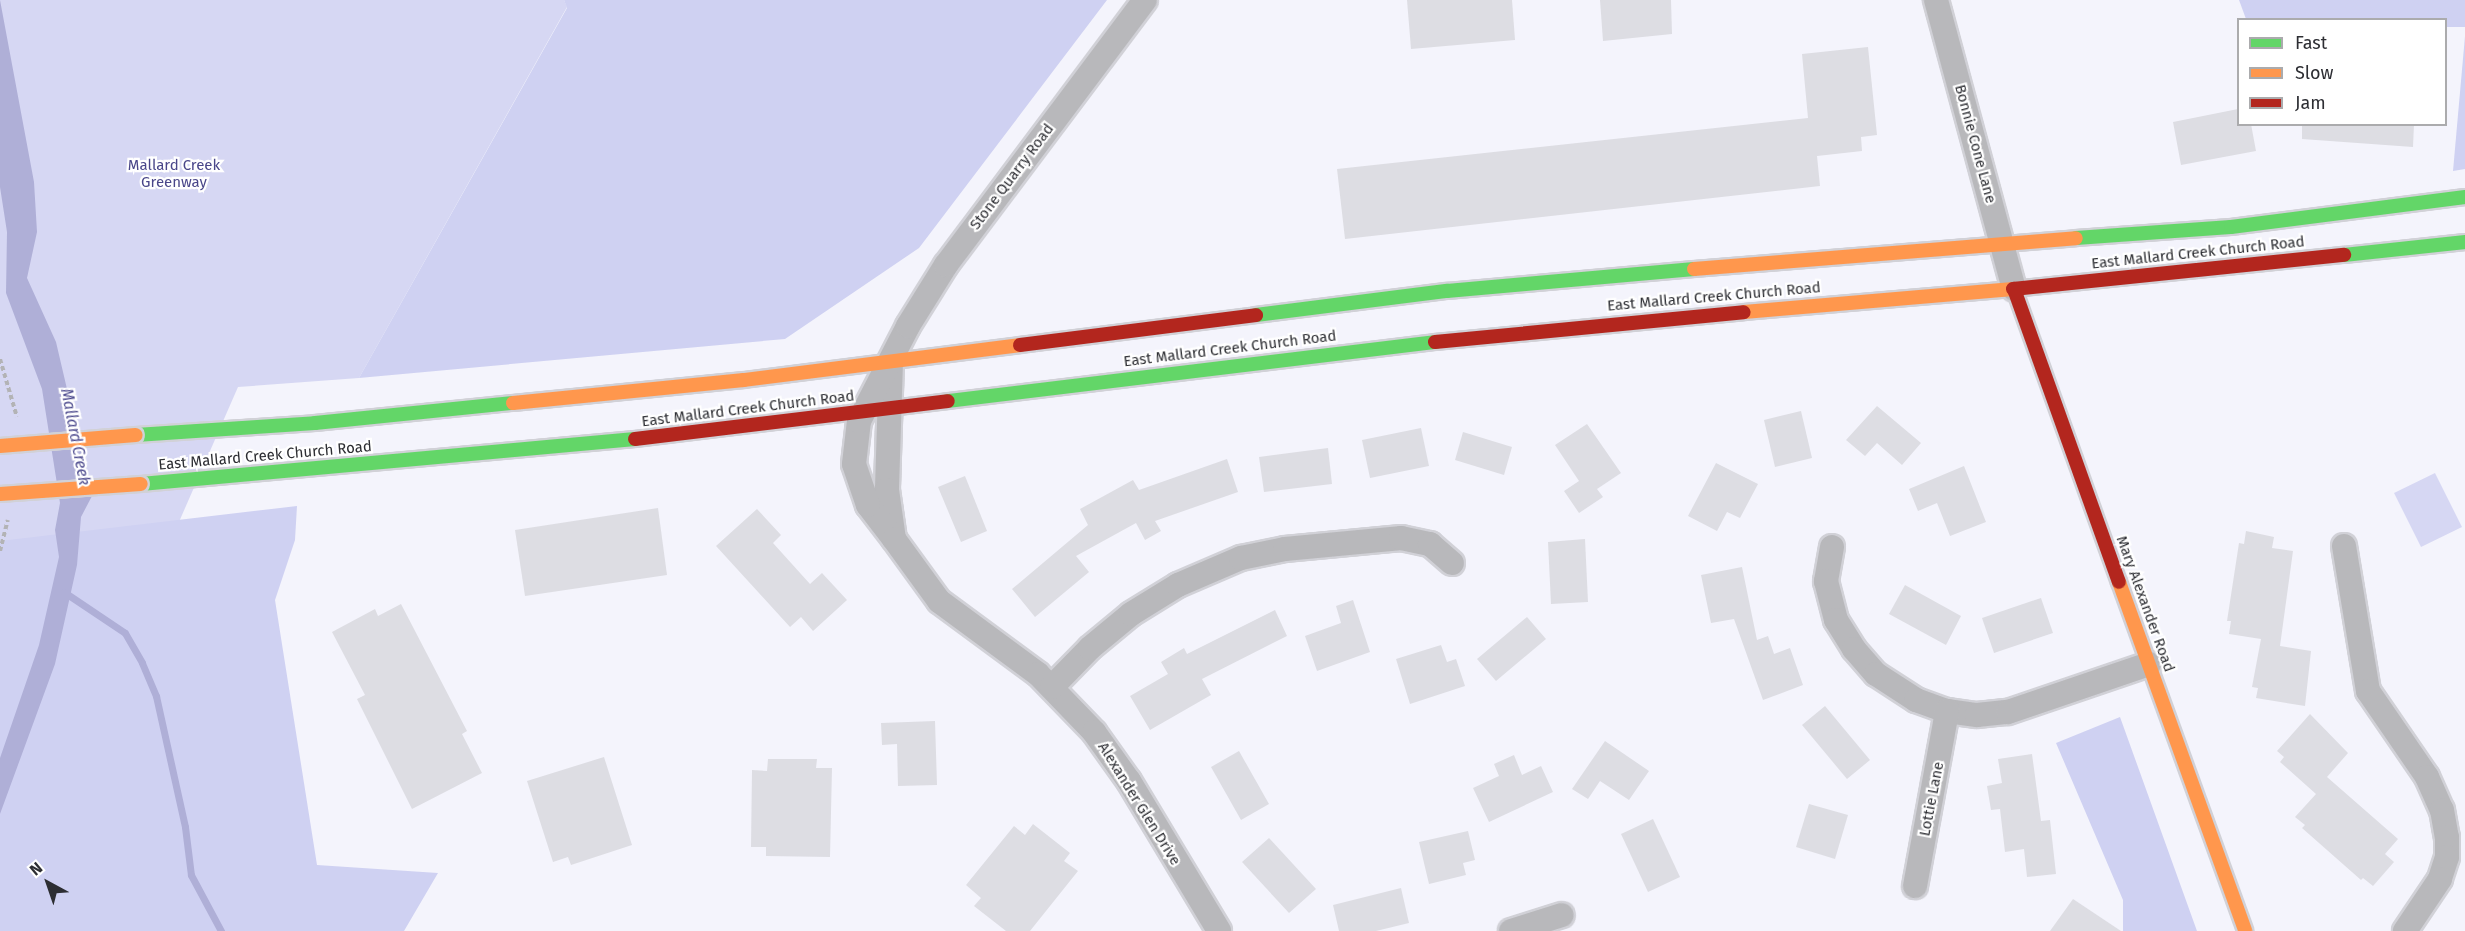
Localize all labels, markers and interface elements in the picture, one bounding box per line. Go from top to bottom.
legend [2237,18,2447,126]
text: Fast [2295,32,2327,54]
text: Slow [2295,62,2333,84]
street label: Bonnie Cone Lane [1951,83,1999,205]
text: Jam [2295,92,2326,114]
street label: Stone Quarry Road [966,121,1058,233]
park label: Mallard Creek Greenway [128,156,220,191]
street label: East Mallard Creek Church Road [2091,233,2305,273]
street label: East Mallard Creek Church Road [1607,279,1821,315]
street label: East Mallard Creek Church Road [1123,327,1337,371]
water label: Mallard Creek [56,387,94,487]
street label: East Mallard Creek Church Road [641,387,855,431]
street label: East Mallard Creek Church Road [158,438,372,474]
street label: Mary Alexander Road [2112,534,2178,674]
street label: Alexander Glen Drive [1094,739,1184,869]
street label: Lottie Lane [1916,760,1948,838]
north arrow [18,853,78,913]
text: N [26,858,46,880]

